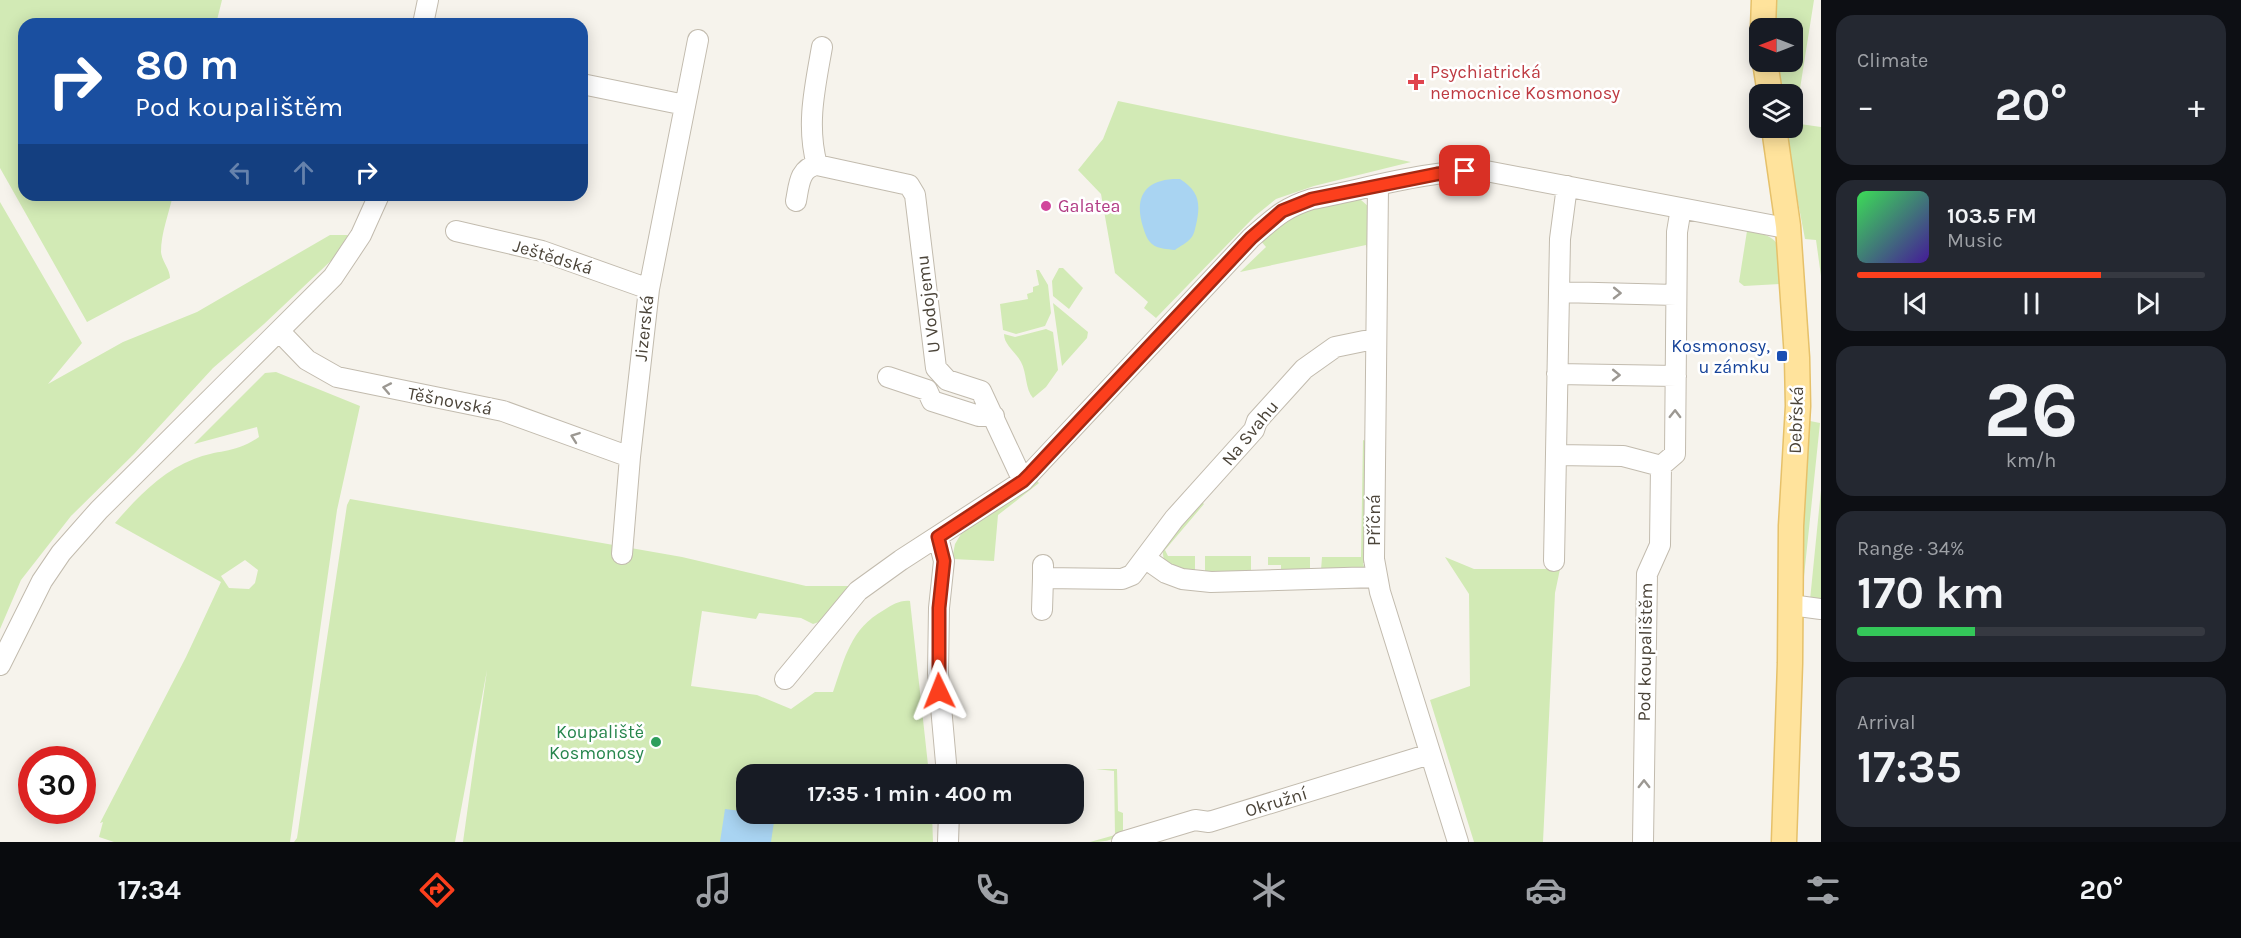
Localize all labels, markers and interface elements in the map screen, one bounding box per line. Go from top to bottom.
north arrow [1749,18,1803,72]
map controls [1749,18,1803,138]
text: 80 m [135,40,239,90]
icon: right [36,42,114,120]
text: Climate [1857,49,1928,72]
place label: Psychiatrická nemocnice Kosmonosy [1430,61,1621,104]
marker: Psychiatrická nemocnice Kosmonosy [1407,73,1425,91]
text: 20° [1994,79,2068,131]
button: layers [1749,84,1803,138]
text: − [1857,87,1874,125]
text: + [2188,87,2205,125]
text: Pod koupalištěm [135,91,343,123]
pin [1439,145,1490,196]
icon: arrive [1448,154,1481,187]
icon: left [224,156,257,189]
icon: ahead [287,156,320,189]
icon: right [350,156,383,189]
place label: Galatea [1058,195,1120,217]
marker: Galatea [1039,199,1053,213]
text: 103.5 FM [1947,203,2037,229]
text: Music [1947,229,2003,252]
street label: Ještědská [511,234,595,280]
street label: U Vodojemu [911,254,945,354]
one-way arrow [1613,287,1622,300]
icon: previous [1899,287,1932,320]
icon: pause [2015,287,2048,320]
icon: next [2131,287,2164,320]
street label: Jizerská [630,294,658,362]
place label: Kosmonosy, u zámku [1671,335,1770,378]
marker: Kosmonosy, u zámku [1775,349,1789,363]
text: 26 [1984,364,2078,456]
one-way arrow [1611,369,1620,381]
one-way arrow [382,382,392,395]
street label: Těšnovská [406,382,494,420]
street label: Debřská [1784,386,1808,454]
street label: Na Svahu [1217,396,1283,470]
one-way arrow [1669,409,1681,418]
one-way arrow [570,432,581,445]
text: km/h [2006,449,2056,472]
street label: Příčná [1363,494,1385,546]
text: Range · 34% [1857,537,1964,560]
text: 170 km [1857,567,2005,619]
street label: Pod koupalištěm [1633,582,1657,722]
position arrow [907,659,971,723]
text: Arrival [1857,711,1916,734]
place label: Koupaliště Kosmonosy [549,721,645,764]
marker: Koupaliště Kosmonosy [649,735,663,749]
text: 17:35 [1857,741,1962,793]
speed limit sign: 30 [18,746,96,824]
one-way arrow [1638,779,1650,788]
text: 17:35 · 1 min · 400 m [807,781,1013,807]
street label: Okružní [1242,782,1310,822]
icon: directions [416,869,458,911]
icon: music [693,869,735,911]
icon: phone [971,869,1013,911]
icon: climate [1248,869,1290,911]
icon: car [1525,869,1567,911]
icon: filters [1802,869,1844,911]
text: 17:34 [118,874,181,906]
text: 20° [2079,874,2123,906]

